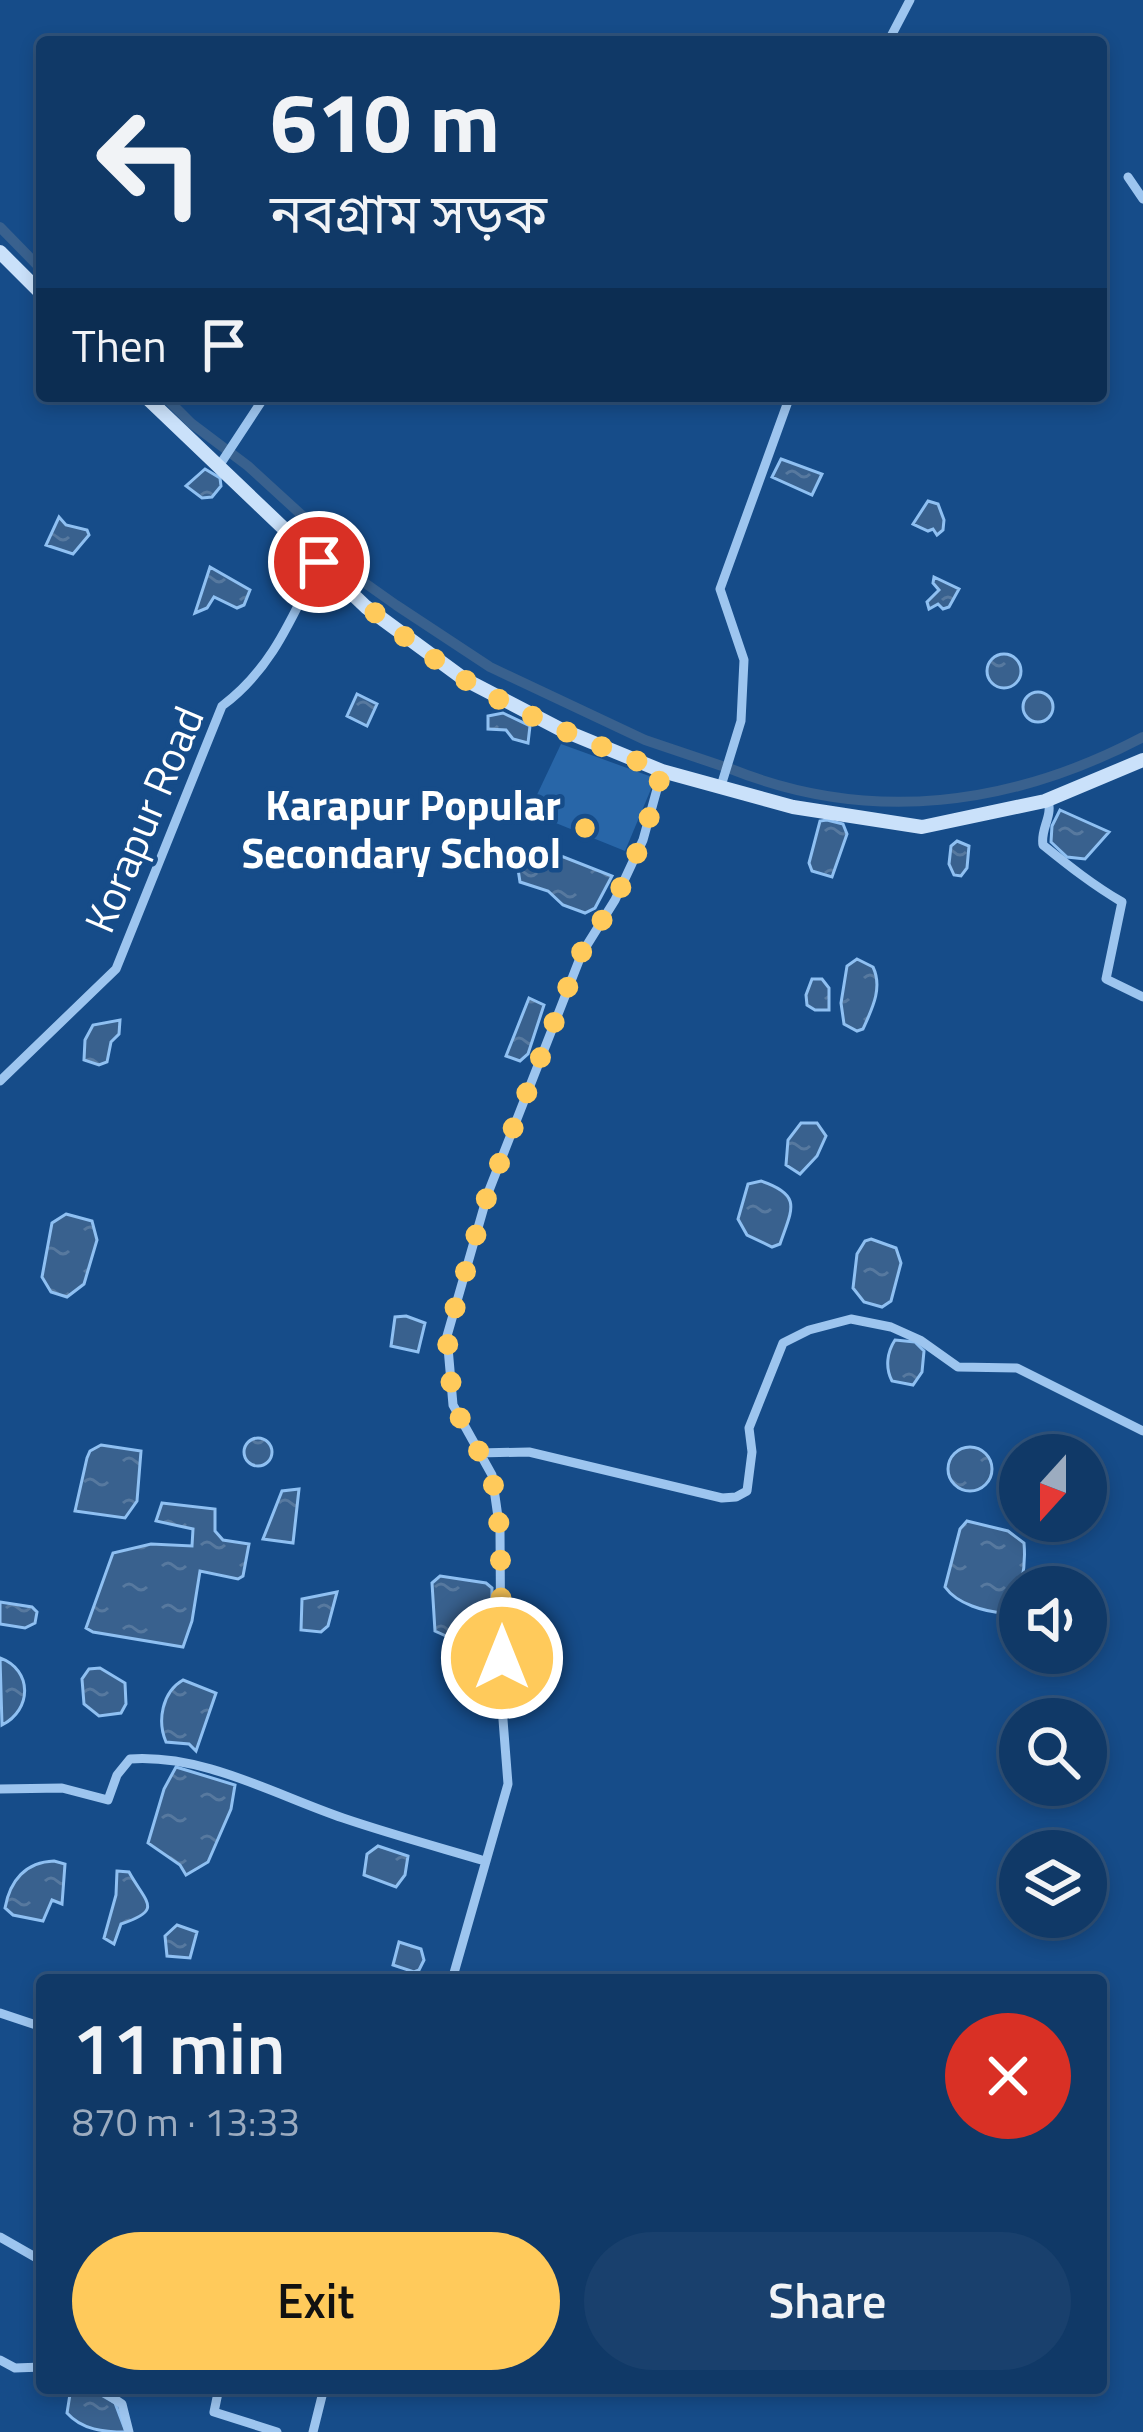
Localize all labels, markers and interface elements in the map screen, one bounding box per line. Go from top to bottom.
text: 610 m [270,57,500,185]
icon: left [72,84,228,240]
text: নবগ্রাম সড়ক [270,172,547,254]
text: Then [72,311,167,379]
icon: arrive [191,312,257,378]
pin [268,511,370,613]
icon: arrive [286,529,352,595]
street label: Korapur Road [67,696,219,942]
place label: Karapur Popular Secondary School [241,772,561,884]
marker: Karapur Popular Secondary School [572,815,598,841]
north arrow [999,1434,1107,1542]
map controls [999,1434,1107,1938]
button: sound [999,1566,1107,1674]
position arrow [439,1595,565,1721]
button: search [999,1698,1107,1806]
button: layers [999,1830,1107,1938]
text: 11 min [72,1992,285,2102]
button: close [945,2013,1071,2139]
text: 870 m · 13:33 [72,2092,300,2151]
button: Exit [72,2232,560,2370]
button: Share [584,2232,1071,2370]

